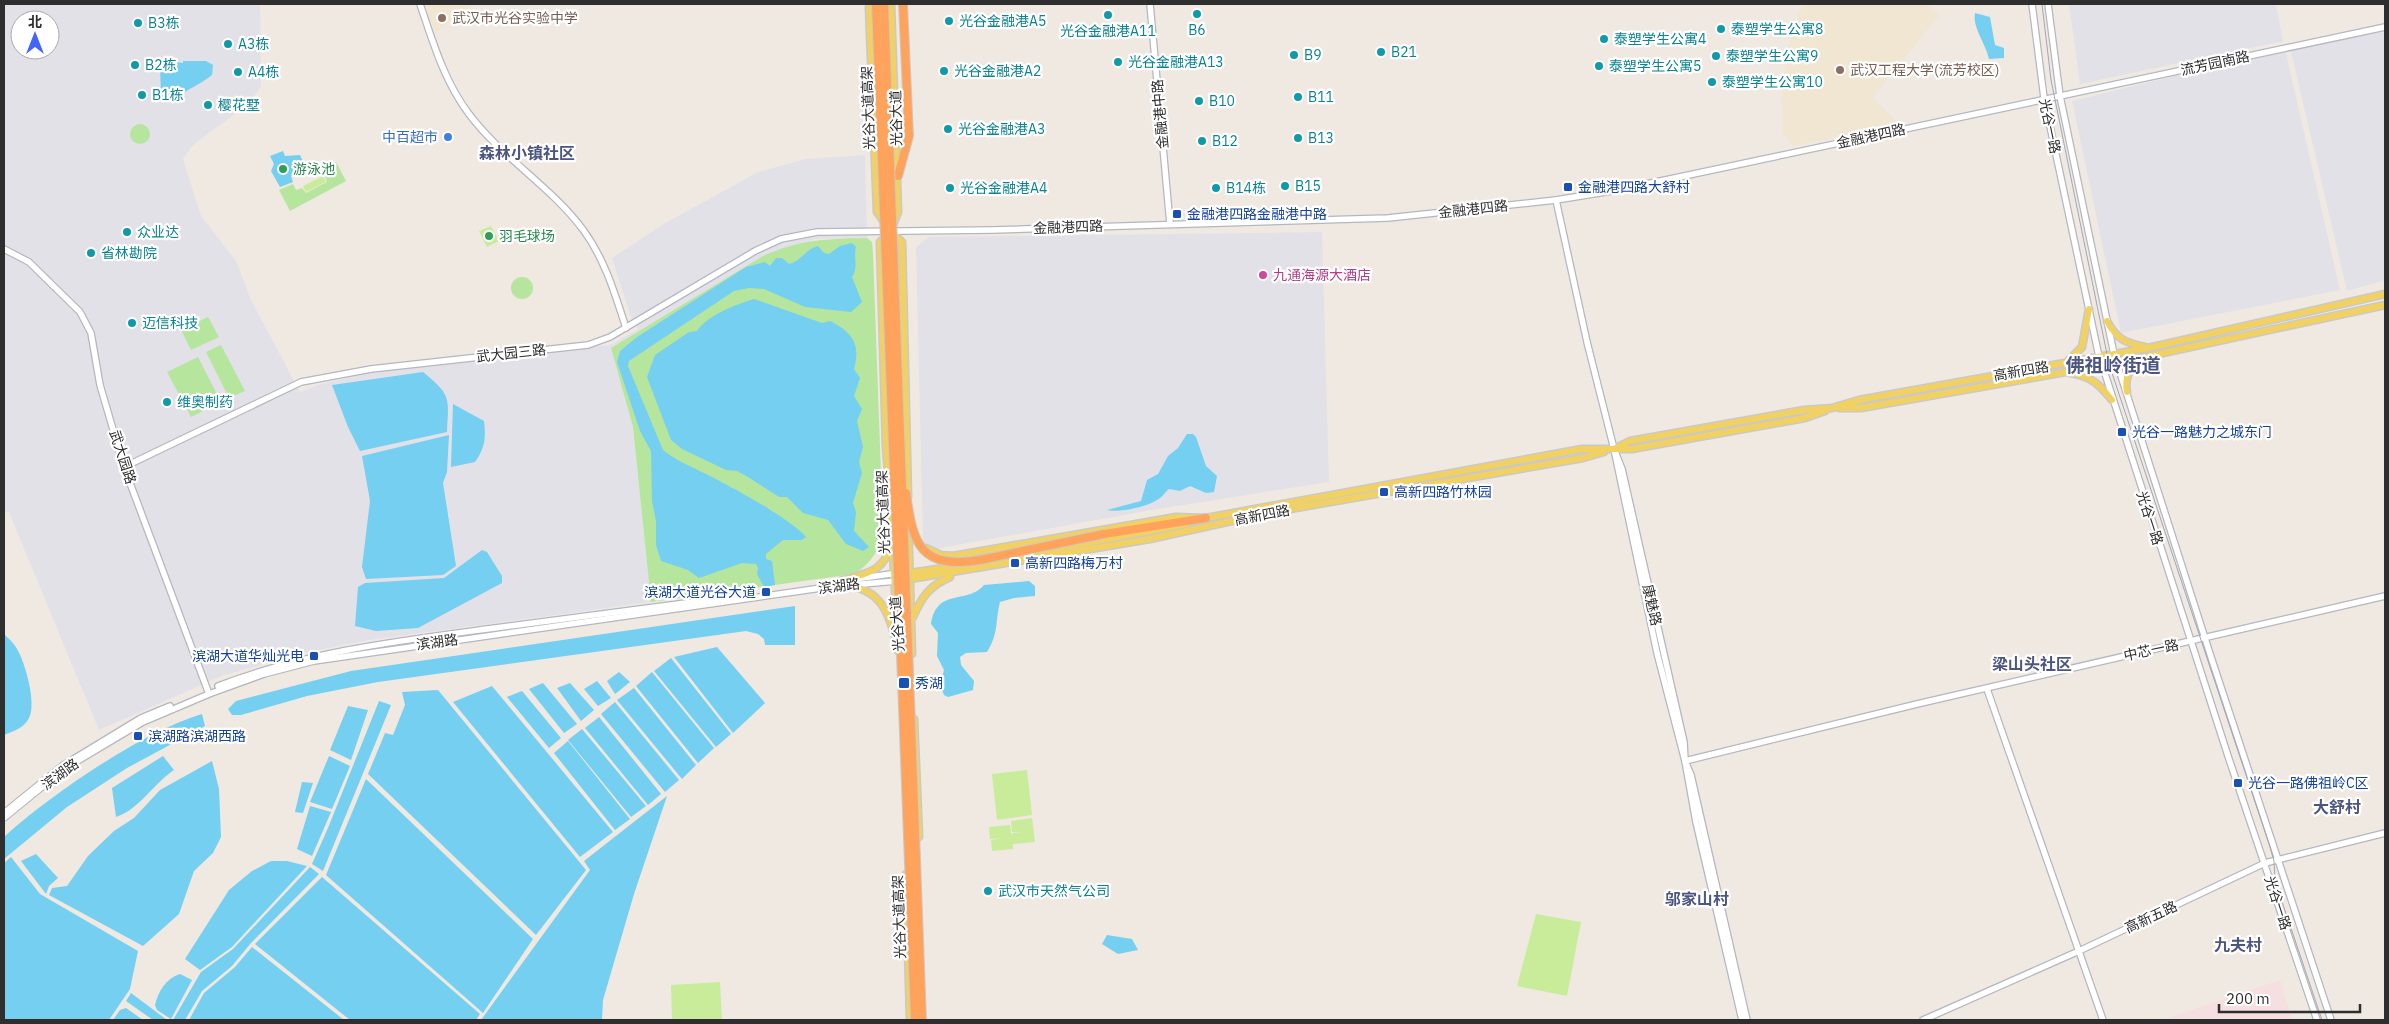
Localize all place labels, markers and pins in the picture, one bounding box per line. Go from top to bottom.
marker: B6 [1191,8,1203,20]
place label: 武汉市光谷实验中学 [452,9,578,27]
marker: 光谷金融港A11 [1102,9,1114,21]
marker: 武汉市光谷实验中学 [436,12,448,24]
place label: 光谷金融港A5 [959,12,1046,30]
place label: B3栋 [148,14,180,32]
marker: 光谷金融港A5 [943,15,955,27]
marker: B3栋 [132,17,144,29]
place label: 泰塑学生公寓8 [1731,20,1823,38]
place label: B6 [1188,21,1206,39]
place label: 光谷金融港A11 [1060,22,1156,40]
marker: 泰塑学生公寓8 [1715,23,1727,35]
place label: 泰塑学生公寓4 [1614,30,1706,48]
marker: 泰塑学生公寓4 [1598,33,1610,45]
place label: A3栋 [238,35,269,53]
marker: A3栋 [222,38,234,50]
place label: B21 [1391,43,1417,61]
place label: B9 [1304,46,1322,64]
marker: B21 [1375,46,1387,58]
place label: 泰塑学生公寓9 [1726,47,1818,65]
marker: B9 [1288,49,1300,61]
marker: 泰塑学生公寓9 [1710,50,1722,62]
place label: 光谷金融港A13 [1128,53,1224,71]
place label: B2栋 [145,56,177,74]
marker: 光谷金融港A13 [1112,56,1124,68]
place label: 泰塑学生公寓5 [1609,57,1701,75]
marker: B2栋 [129,59,141,71]
marker: 泰塑学生公寓5 [1593,60,1605,72]
place label: 武汉工程大学(流芳校区) [1850,61,1999,79]
place label: 光谷金融港A2 [954,62,1041,80]
place label: A4栋 [248,63,279,81]
marker: 武汉工程大学(流芳校区) [1834,64,1846,76]
marker: 光谷金融港A2 [938,65,950,77]
marker: A4栋 [232,66,244,78]
place label: 泰塑学生公寓10 [1722,73,1823,91]
marker: 泰塑学生公寓10 [1706,76,1718,88]
place label: B1栋 [152,86,184,104]
place label: B11 [1308,88,1334,106]
marker: B1栋 [136,89,148,101]
marker: B11 [1292,91,1304,103]
place label: B10 [1209,92,1235,110]
marker: B10 [1193,95,1205,107]
place label: 樱花墅 [218,96,260,114]
marker: 樱花墅 [202,99,214,111]
place label: 光谷金融港A3 [958,120,1045,138]
marker: 光谷金融港A3 [942,123,954,135]
place label: 中百超市 [382,128,438,146]
place label: B13 [1308,129,1334,147]
marker: 中百超市 [442,131,454,143]
place label: B12 [1212,132,1238,150]
marker: B13 [1292,132,1304,144]
marker: B12 [1196,135,1208,147]
place label: 游泳池 [293,160,335,178]
marker: 游泳池 [277,163,289,175]
place label: B15 [1295,177,1321,195]
place label: 金融港四路大舒村 [1578,178,1690,196]
place label: 光谷金融港A4 [960,179,1047,197]
place label: B14栋 [1226,179,1266,197]
marker: B15 [1279,180,1291,192]
marker: 金融港四路大舒村 [1562,181,1574,193]
marker: 光谷金融港A4 [944,182,956,194]
marker: B14栋 [1210,182,1222,194]
place label: 金融港四路金融港中路 [1187,205,1327,223]
marker: 金融港四路金融港中路 [1171,208,1183,220]
place label: 众业达 [137,223,179,241]
marker: 众业达 [121,226,133,238]
place label: 羽毛球场 [499,227,555,245]
marker: 羽毛球场 [483,230,495,242]
place label: 省林勘院 [101,244,157,262]
marker: 省林勘院 [85,247,97,259]
place label: 九通海源大酒店 [1273,266,1371,284]
marker: 九通海源大酒店 [1257,269,1269,281]
place label: 迈信科技 [142,314,198,332]
marker: 迈信科技 [126,317,138,329]
place label: 维奥制药 [177,393,233,411]
marker: 维奥制药 [161,396,173,408]
place label: 光谷一路魅力之城东门 [2132,423,2272,441]
marker: 光谷一路魅力之城东门 [2116,426,2128,438]
place label: 高新四路竹林园 [1394,483,1492,501]
marker: 高新四路竹林园 [1378,486,1390,498]
place label: 高新四路梅万村 [1025,554,1123,572]
marker: 高新四路梅万村 [1009,557,1021,569]
place label: 滨湖大道光谷大道 [644,583,756,601]
marker: 滨湖大道光谷大道 [760,586,772,598]
place label: 滨湖大道华灿光电 [192,647,304,665]
marker: 滨湖大道华灿光电 [308,650,320,662]
place label: 秀湖 [915,674,943,692]
marker: 秀湖 [897,676,911,690]
place label: 滨湖路滨湖西路 [148,727,246,745]
marker: 滨湖路滨湖西路 [132,730,144,742]
place label: 光谷一路佛祖岭C区 [2248,774,2369,792]
marker: 光谷一路佛祖岭C区 [2232,777,2244,789]
place label: 武汉市天然气公司 [998,882,1110,900]
marker: 武汉市天然气公司 [982,885,994,897]

